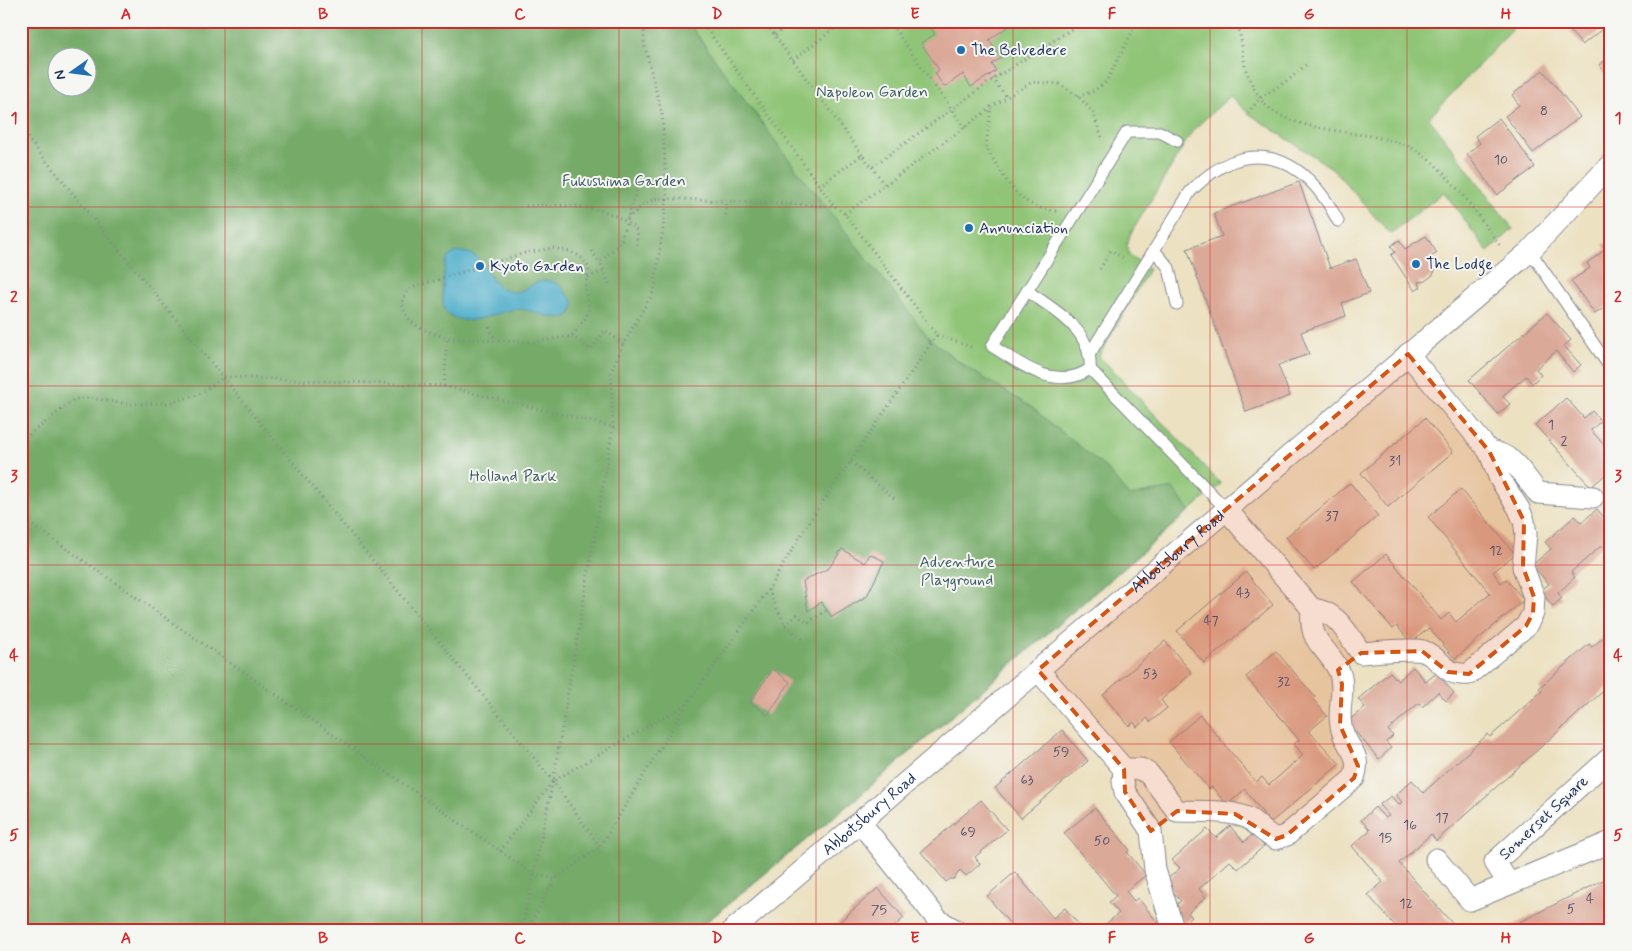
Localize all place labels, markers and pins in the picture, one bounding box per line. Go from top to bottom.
place label: The Belvedere [971,40,1067,61]
marker: The Belvedere [955,44,967,56]
place label: Annunciation [979,218,1068,239]
marker: Annunciation [963,222,975,234]
place label: The Lodge [1426,254,1493,276]
place label: Kyoto Garden [490,256,583,277]
marker: The Lodge [1410,258,1422,270]
marker: Kyoto Garden [474,260,486,272]

